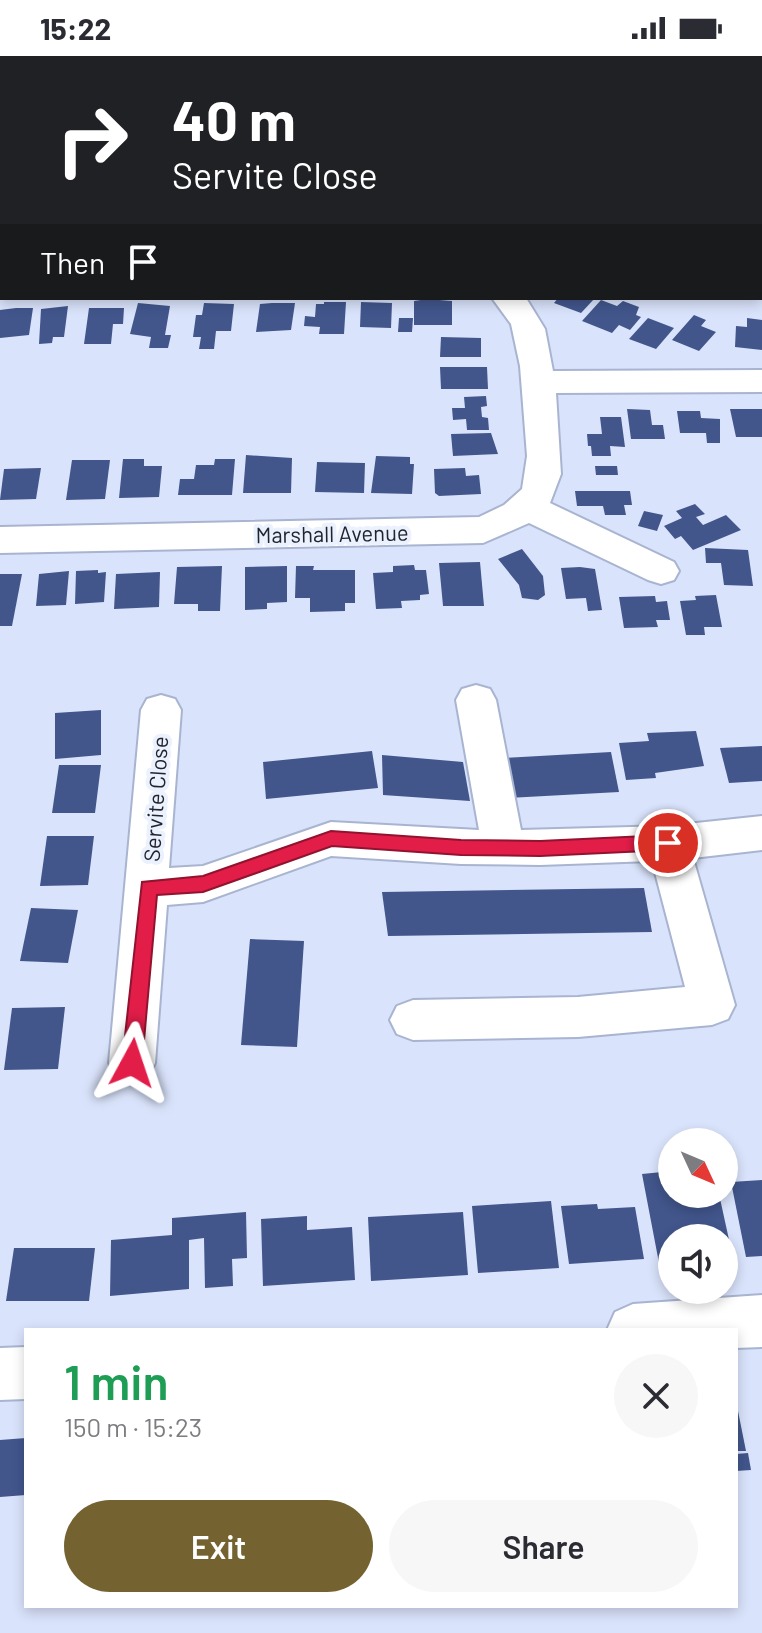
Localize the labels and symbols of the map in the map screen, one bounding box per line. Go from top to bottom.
street label: Marshall Avenue [255,519,409,547]
street label: Servite Close [138,735,172,863]
pin [634,809,702,877]
position arrow [90,1021,174,1105]
north arrow [658,1128,738,1208]

